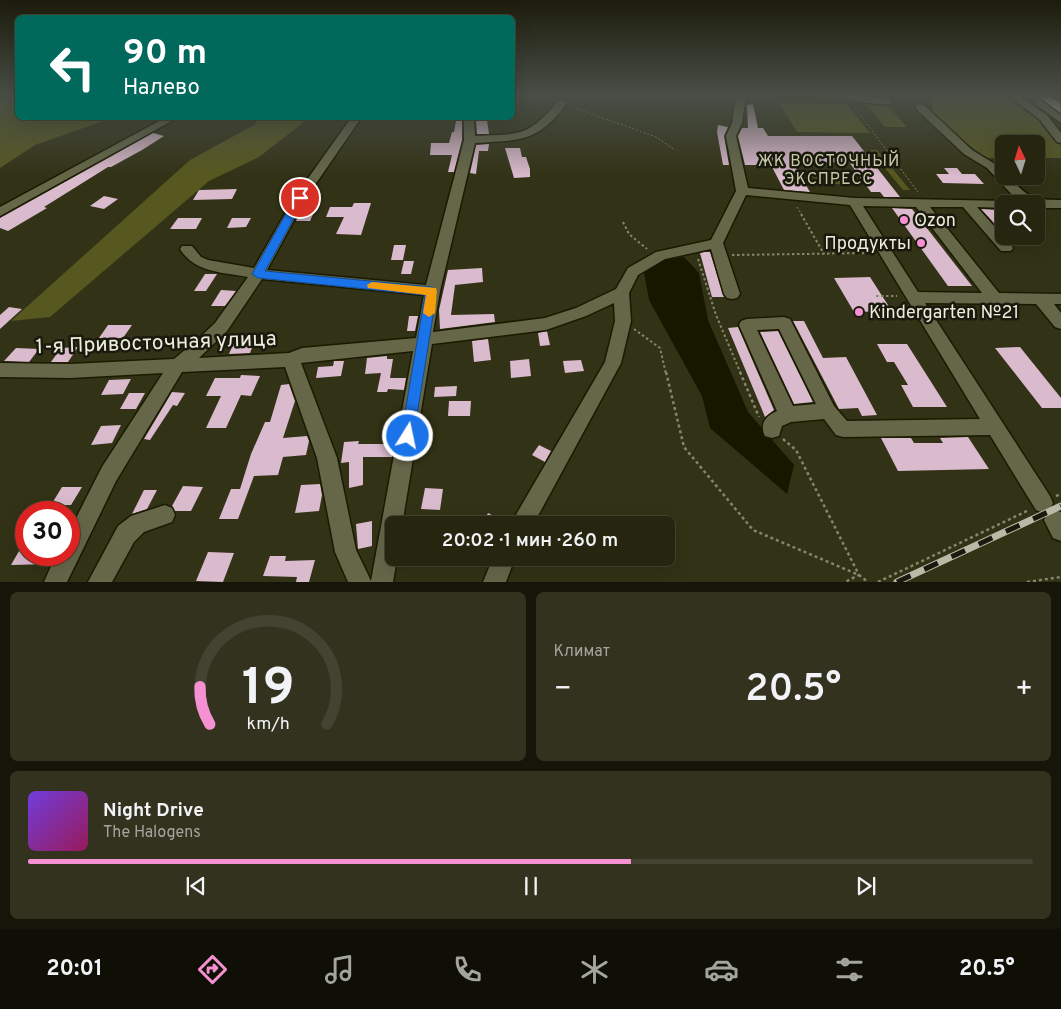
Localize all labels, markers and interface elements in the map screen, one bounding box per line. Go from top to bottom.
text: 90 m [123,32,207,76]
icon: left [40,35,105,100]
text: Налево [123,75,200,102]
north arrow [995,135,1045,185]
map controls [995,135,1045,245]
district label: ЖК ВОСТОЧНЫЙ ЭКСПРЕСС [758,150,900,190]
pin [279,177,321,219]
icon: arrive [286,184,314,212]
button: search [995,195,1045,245]
place label: Ozon [914,210,956,233]
marker: Ozon [898,214,910,226]
place label: Продукты [824,233,911,256]
marker: Продукты [915,237,927,249]
place label: Kindergarten №21 [869,302,1019,325]
marker: Kindergarten №21 [853,306,865,318]
street label: 1-я Привосточная улица [35,326,277,361]
position arrow [381,409,433,461]
speed limit sign: 30 [15,501,80,566]
text: 20:02 · 1 мин · 260 m [442,529,618,553]
text: Климат [554,642,610,662]
text: 19 [241,657,294,723]
text: 20.5° [745,666,841,715]
text: − [554,672,572,708]
text: + [1015,672,1033,708]
text: km/h [246,713,289,736]
text: Night Drive [103,799,204,823]
text: The Halogens [103,823,201,843]
icon: previous [182,872,210,900]
icon: pause [517,872,545,900]
icon: next [852,872,880,900]
icon: directions [195,952,230,987]
icon: music [322,952,357,987]
icon: phone [450,952,485,987]
icon: climate [577,952,612,987]
icon: car [704,952,739,987]
icon: filters [832,952,867,987]
text: 20:01 [46,956,103,983]
text: 20.5° [959,956,1015,983]

